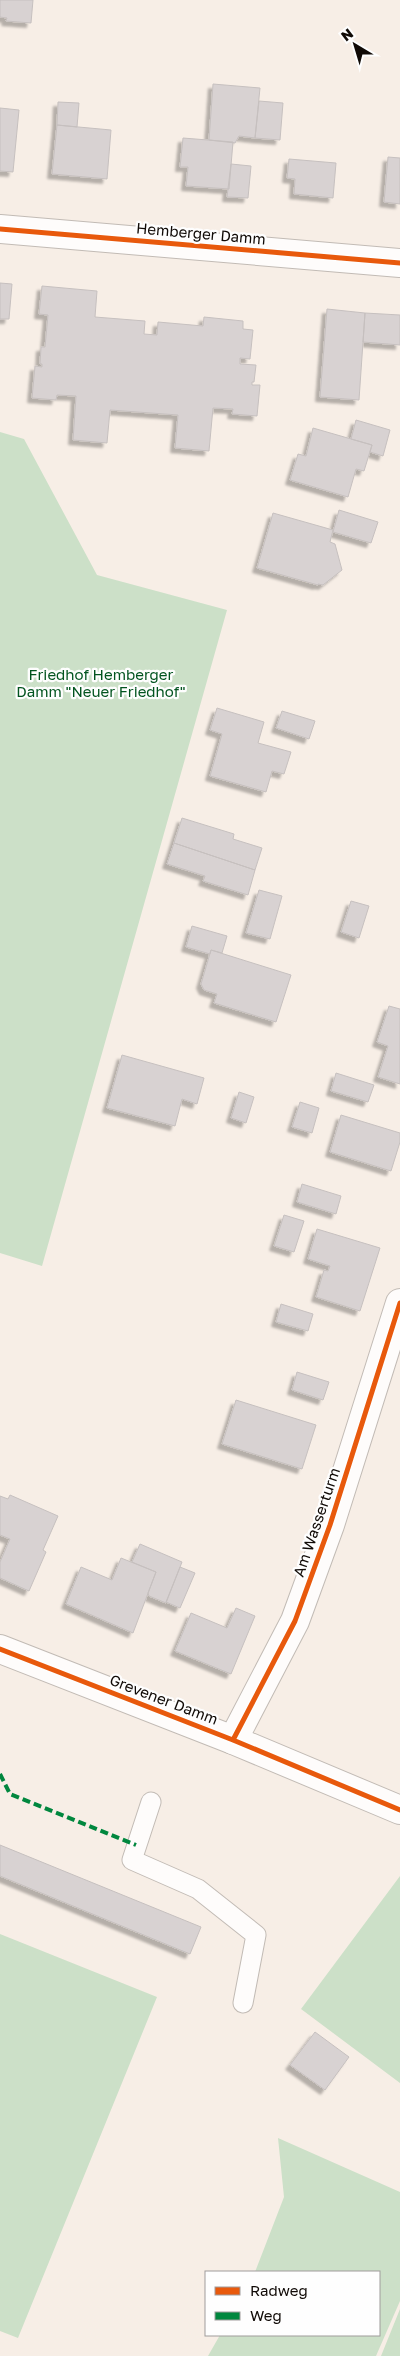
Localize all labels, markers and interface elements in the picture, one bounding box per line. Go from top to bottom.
north arrow [330,20,380,70]
text: N [337,24,356,44]
street label: Hemberger Damm [135,218,267,248]
park label: Friedhof Hemberger Damm "Neuer Friedhof" [16,665,186,700]
street label: Am Wasserturm [289,1465,343,1579]
street label: Grevener Damm [107,1670,221,1728]
legend [205,2271,380,2336]
text: Radweg [250,2281,308,2299]
text: Weg [250,2306,282,2324]

